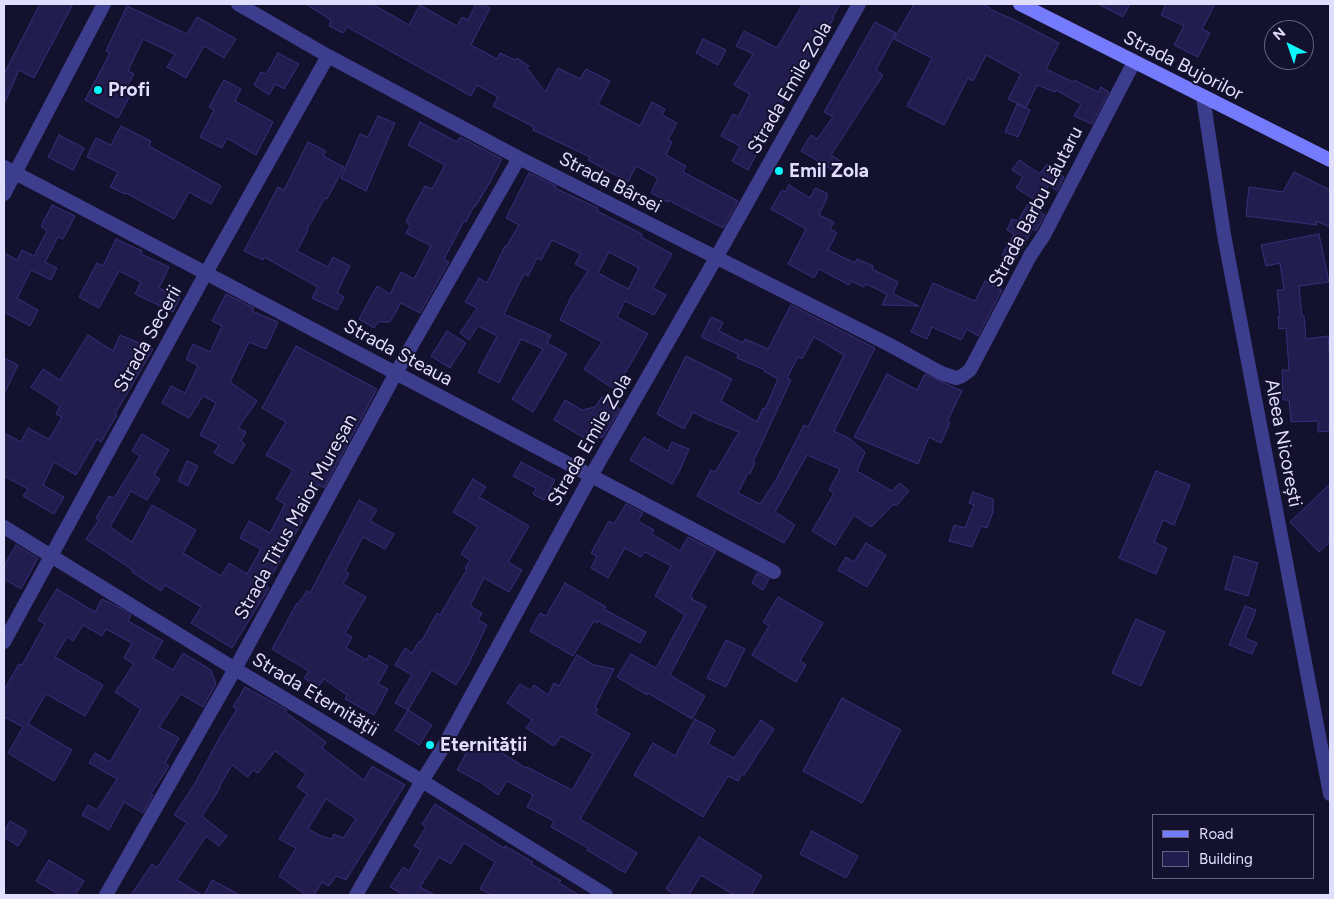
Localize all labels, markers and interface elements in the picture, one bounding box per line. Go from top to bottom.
street label: Strada Emile Zola [743,18,837,158]
north arrow [1264,20,1314,70]
text: N [1270,24,1289,44]
street label: Strada Bujorilor [1119,26,1247,106]
place label: Profi [108,79,150,101]
marker: Profi [92,84,104,96]
street label: Strada Barbu Lăutaru [984,123,1088,291]
street label: Strada Bârsei [555,147,665,219]
place label: Emil Zola [789,160,869,182]
marker: Emil Zola [773,165,785,177]
street label: Strada Secerii [109,282,187,396]
street label: Strada Steaua [340,315,456,391]
street label: Strada Emile Zola [543,370,637,510]
street label: Aleea Nicorești [1259,377,1307,509]
street label: Strada Titus Maior Mureșan [230,410,362,624]
street label: Strada Eternității [248,648,382,742]
place label: Eternității [440,734,527,756]
marker: Eternității [424,739,436,751]
legend [1152,814,1314,879]
text: Road [1199,825,1234,843]
text: Building [1199,850,1253,868]

